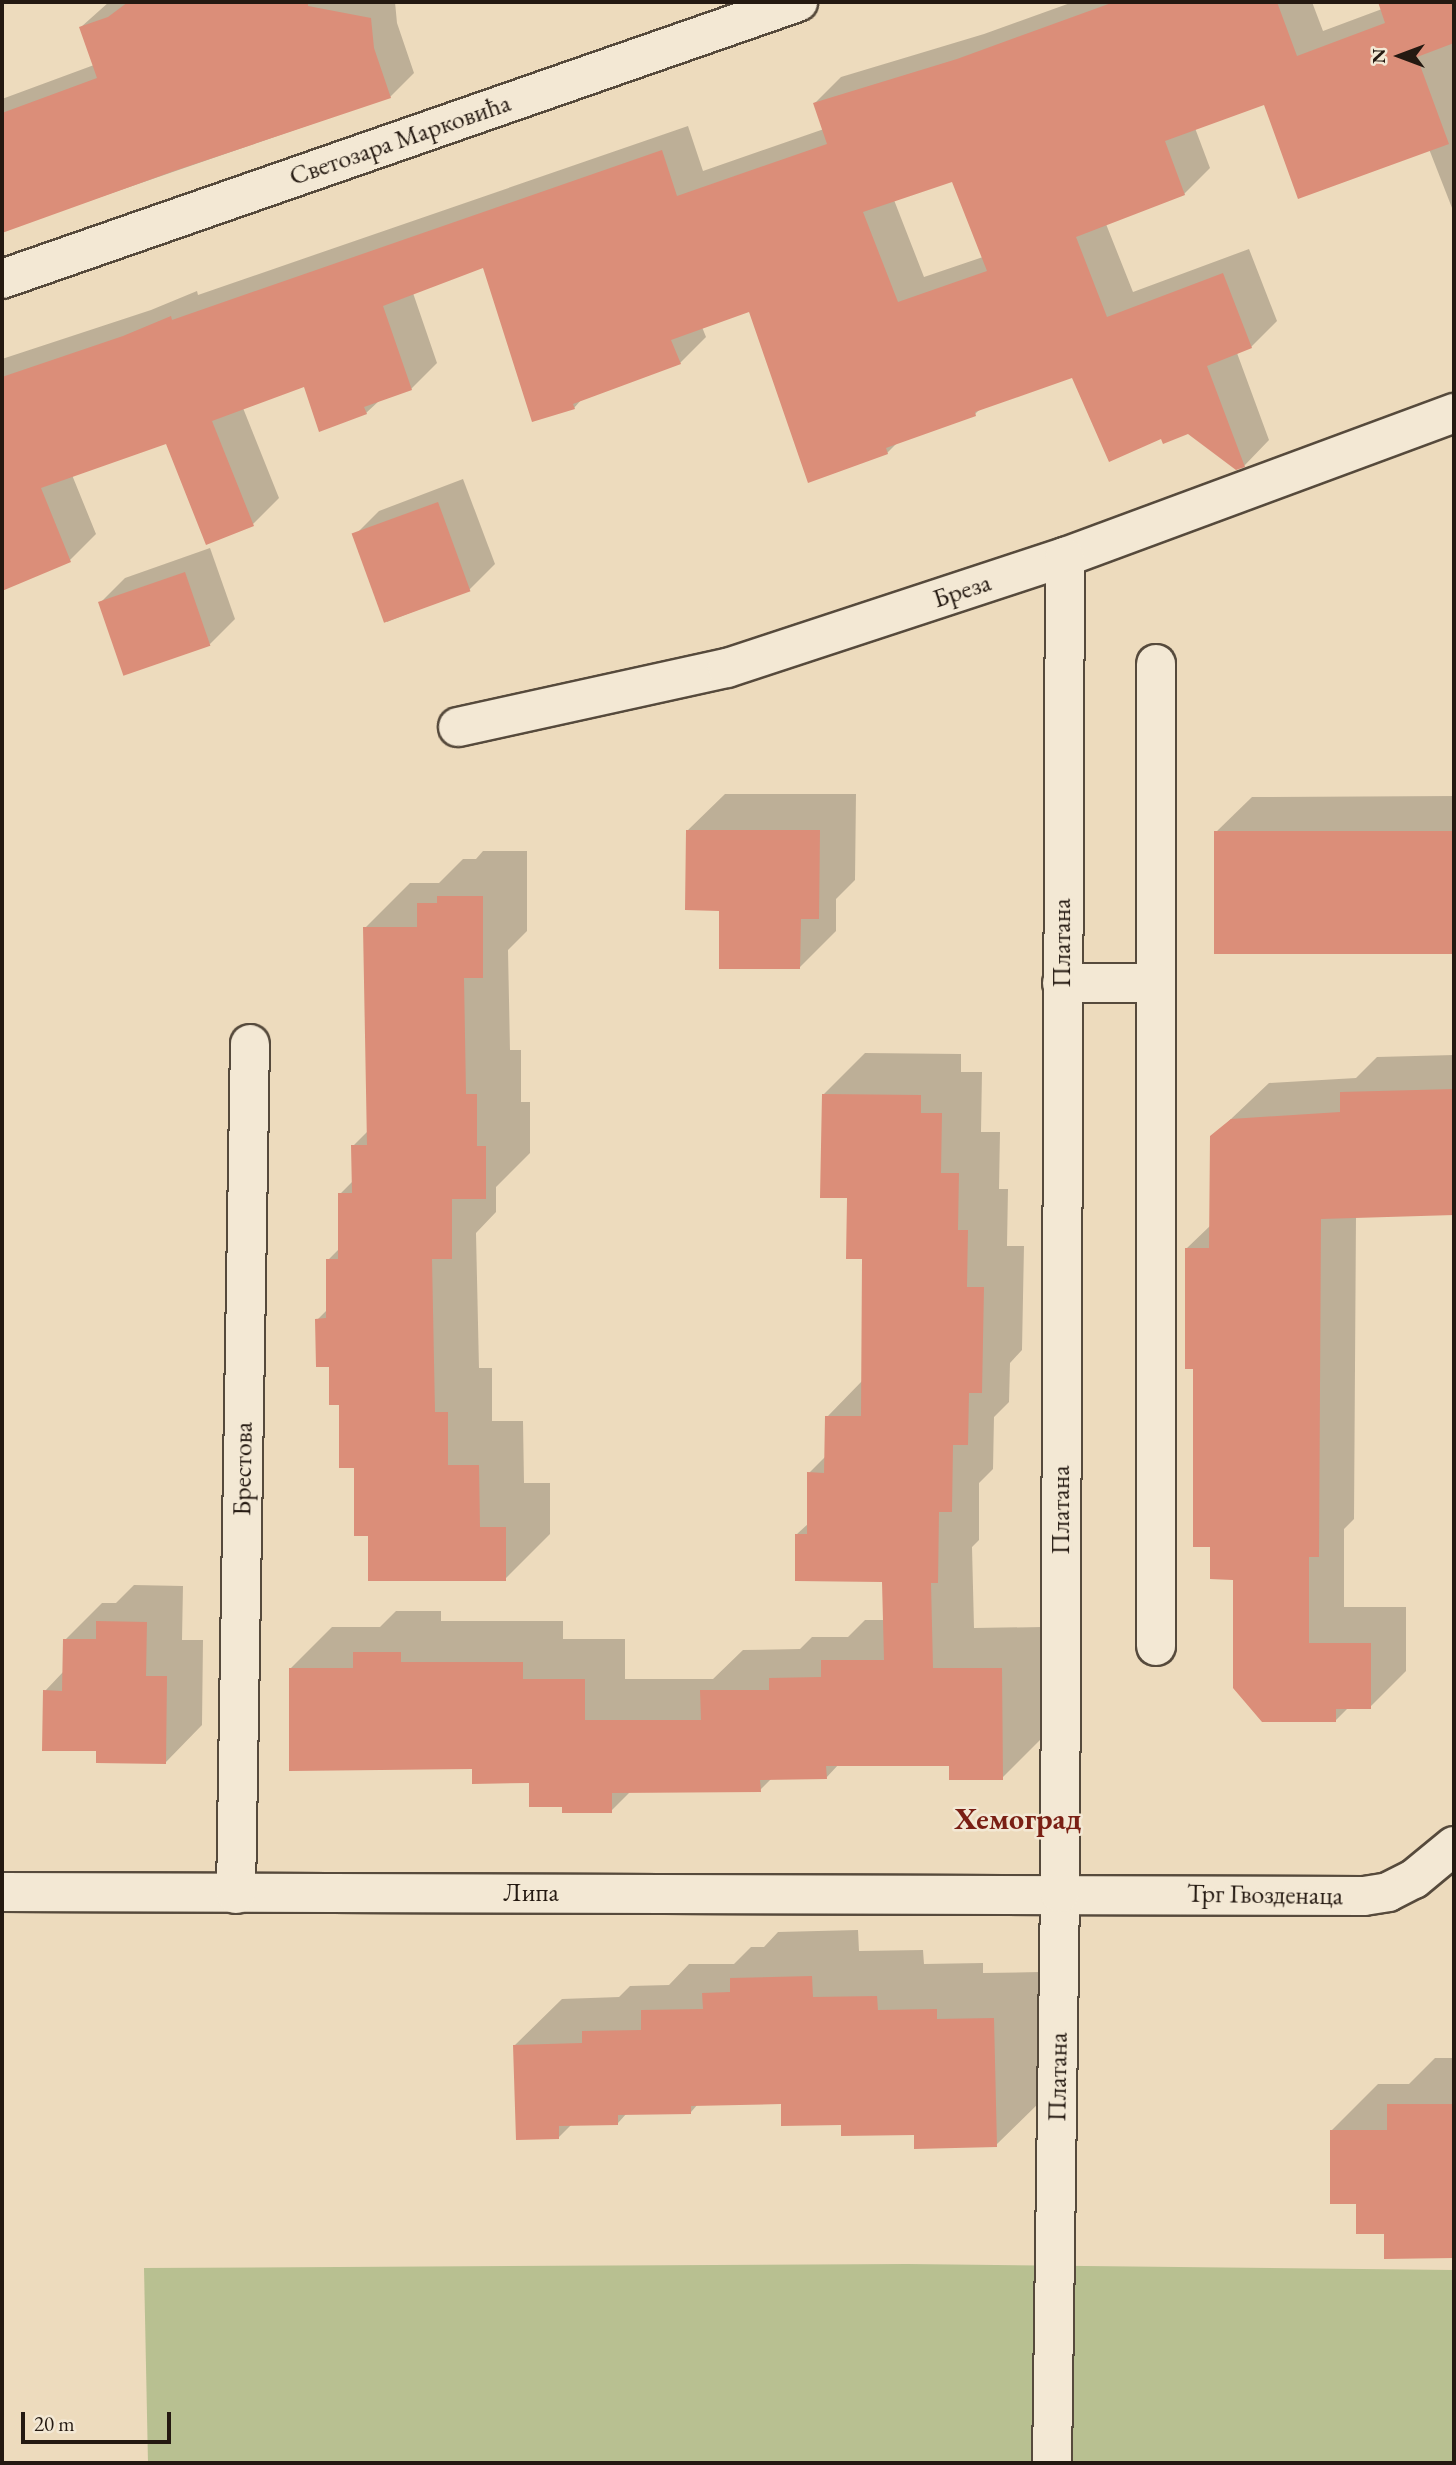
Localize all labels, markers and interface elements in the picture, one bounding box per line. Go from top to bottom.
north arrow [1365,21,1435,91]
text: N [1366,48,1391,64]
street label: Светозара Марковића [285,88,515,192]
street label: Бреза [929,567,995,615]
street label: Платана [1046,898,1078,988]
street label: Брестова [227,1422,259,1516]
street label: Платана [1045,1465,1077,1555]
district label: Хемоград [954,1801,1082,1837]
street label: Липа [503,1877,559,1909]
street label: Трг Гвозденаца [1187,1878,1343,1912]
street label: Платана [1042,2032,1074,2122]
scale bar [24,2398,175,2442]
text: 20 m [34,2410,75,2437]

